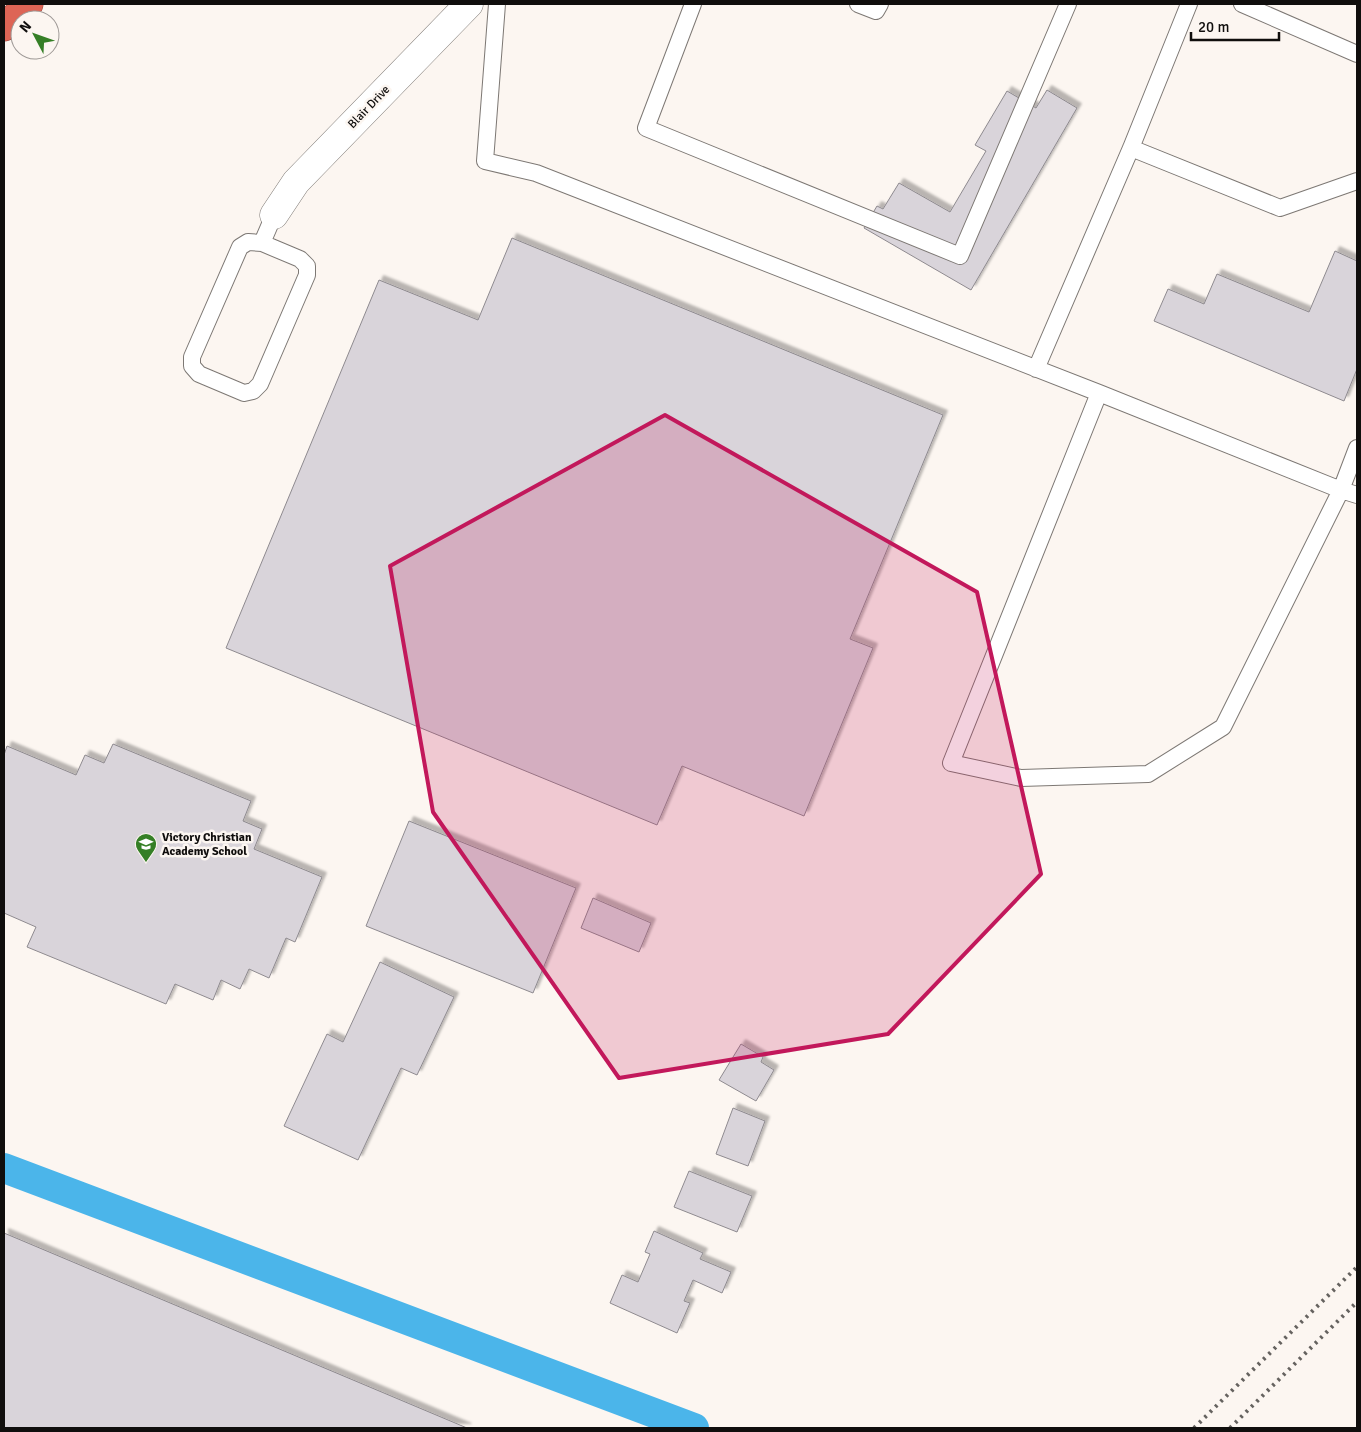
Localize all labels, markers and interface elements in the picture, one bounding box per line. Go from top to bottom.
north arrow [10,10,60,60]
scale bar [1191,10,1278,42]
text: N [16,18,35,36]
text: 20 m [1198,18,1229,36]
street label: Blair Drive [345,82,393,132]
place label: Victory Christian Academy School [162,830,252,859]
school or university icon: Victory Christian Academy School [134,832,158,863]

